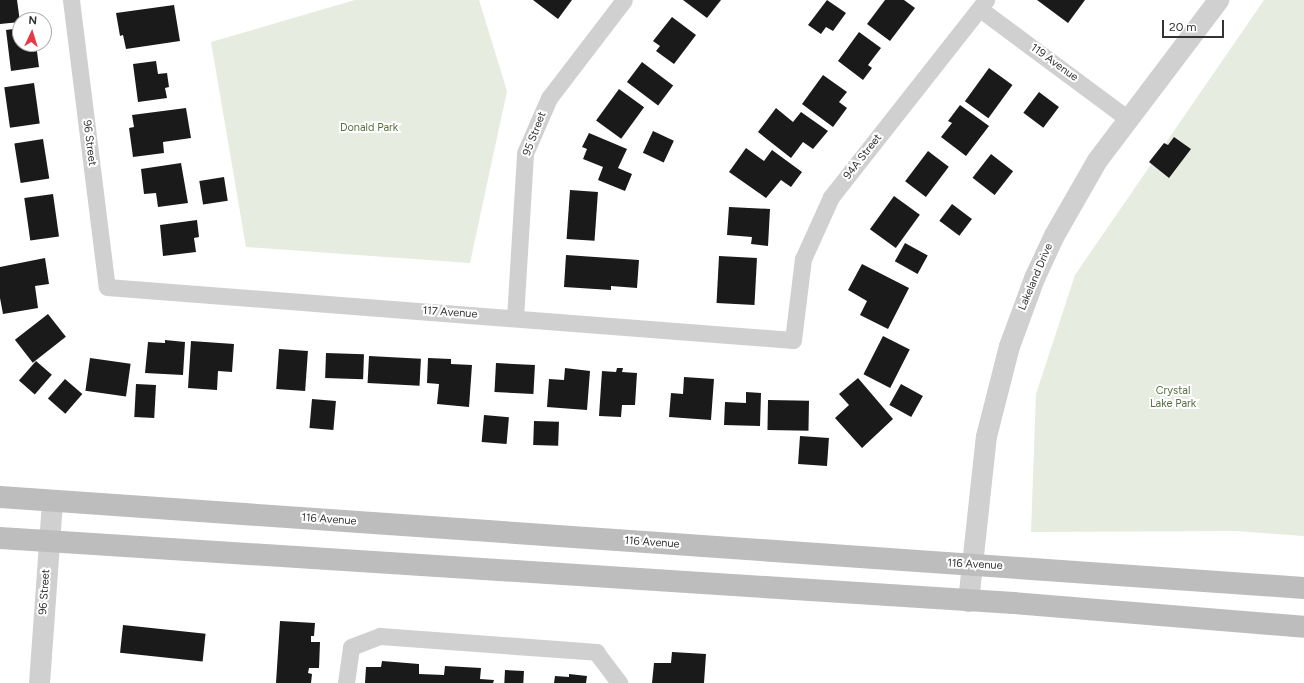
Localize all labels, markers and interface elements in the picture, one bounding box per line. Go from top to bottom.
north arrow [12,12,52,52]
scale bar [1164,12,1226,38]
text: N [28,14,37,27]
text: 20 m [1169,20,1197,34]
street label: 119 Avenue [1028,41,1080,85]
street label: 95 Street [521,110,549,158]
street label: 96 Street [80,119,98,167]
park label: Donald Park [340,121,398,135]
street label: 94A Street [841,132,885,182]
street label: Lakeland Drive [1016,242,1056,312]
street label: 117 Avenue [422,305,478,321]
park label: Crystal Lake Park [1150,385,1196,411]
street label: 116 Avenue [301,511,357,529]
street label: 116 Avenue [624,534,680,552]
street label: 116 Avenue [947,557,1003,573]
street label: 96 Street [37,569,53,615]

